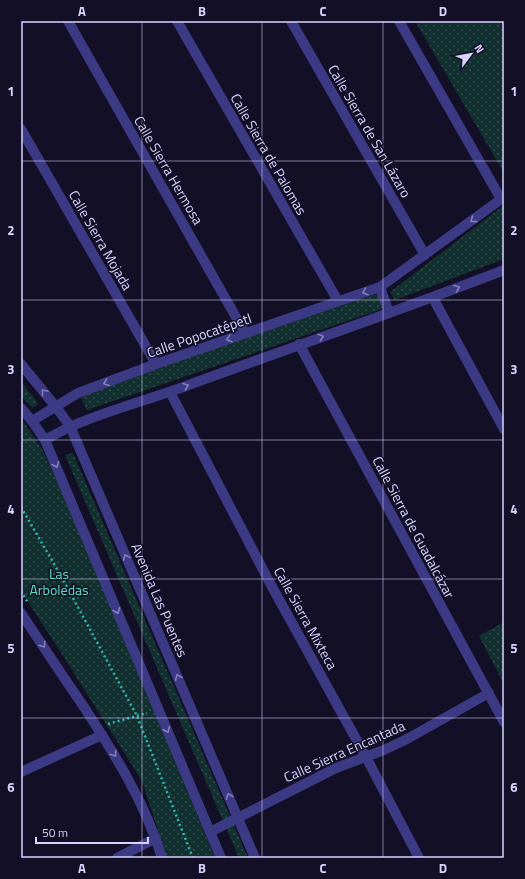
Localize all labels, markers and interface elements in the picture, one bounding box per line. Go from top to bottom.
text: A [78,1,86,21]
text: B [198,1,206,21]
text: C [319,1,327,21]
text: D [439,1,447,21]
north arrow [451,34,491,74]
text: N [471,41,488,56]
street label: Calle Sierra de San Lázaro [323,60,417,202]
text: 1 [7,81,15,101]
text: 1 [510,81,518,101]
street label: Calle Sierra de Palomas [226,89,312,219]
street label: Calle Sierra Hermosa [129,112,209,228]
street label: Calle Sierra Mojada [64,186,138,294]
one-way arrow [470,215,477,222]
text: 2 [7,220,15,240]
text: 2 [510,220,518,240]
one-way arrow [453,285,460,293]
one-way arrow [362,287,369,296]
street label: Calle Popocatépetl [144,307,254,363]
one-way arrow [317,333,324,341]
one-way arrow [225,334,232,343]
text: 3 [7,359,15,379]
text: 3 [510,359,518,379]
one-way arrow [103,378,110,386]
one-way arrow [182,382,189,391]
one-way arrow [41,389,48,396]
street label: Calle Sierra de Guadalcázar [368,452,461,602]
one-way arrow [51,461,59,468]
text: 4 [7,499,15,519]
text: 4 [510,499,518,519]
street label: Avenida Las Puentes [127,540,193,660]
one-way arrow [123,554,131,561]
park label: Las Arboledas [29,563,89,600]
street label: Calle Sierra Mixteca [269,563,343,673]
one-way arrow [112,606,120,614]
text: 5 [7,638,15,658]
text: 5 [510,638,518,658]
one-way arrow [38,641,45,648]
one-way arrow [174,673,182,680]
street label: Calle Sierra Encantada [280,715,408,787]
one-way arrow [163,727,171,734]
one-way arrow [109,750,116,757]
text: 6 [7,777,15,797]
text: 6 [510,777,518,797]
one-way arrow [226,793,234,801]
scale bar [36,819,148,845]
text: 50 m [42,823,68,842]
text: A [78,858,86,878]
text: B [198,858,206,878]
text: C [319,858,327,878]
text: D [439,858,447,878]

